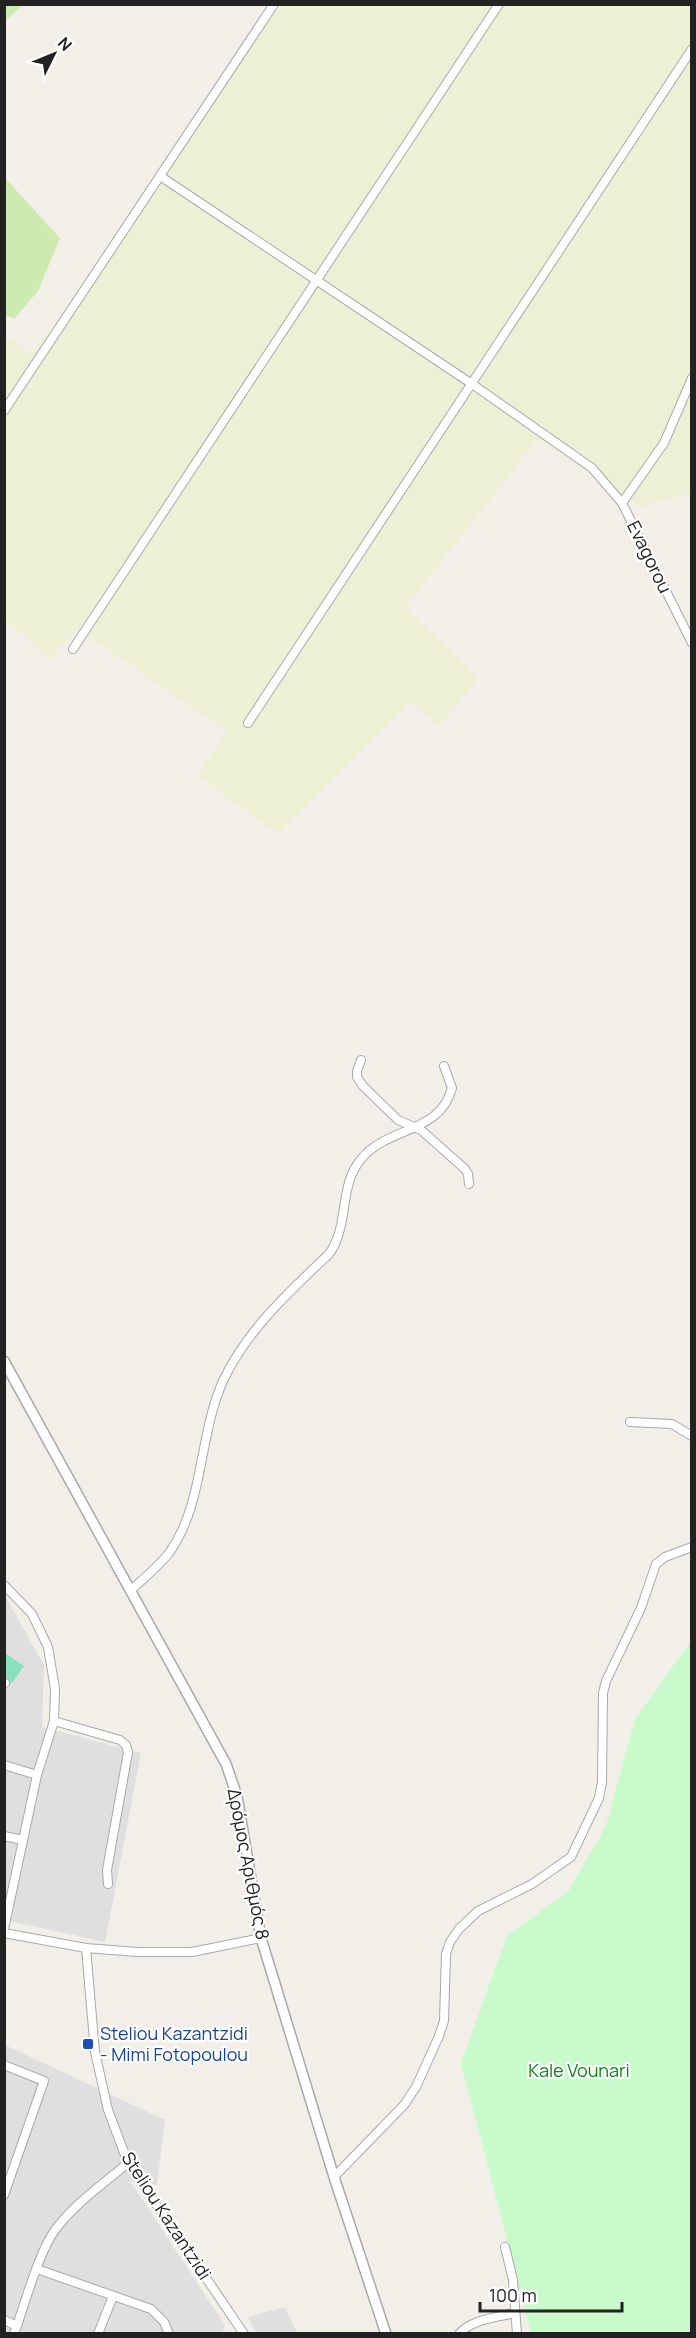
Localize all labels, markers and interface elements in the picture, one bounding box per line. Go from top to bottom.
north arrow [24,24,84,84]
text: N [53,32,77,55]
street label: Evagorou [622,516,678,597]
street label: Δρόμος Αριθμός 8 [223,1786,275,1942]
place label: Steliou Kazantzidi - Mimi Fotopoulou [100,2021,248,2066]
marker: Steliou Kazantzidi - Mimi Fotopoulou [81,2037,95,2051]
park label: Kale Vounari [528,2058,630,2082]
street label: Steliou Kazantzidi [116,2147,217,2284]
scale bar [480,2275,622,2313]
text: 100 m [489,2283,537,2307]

